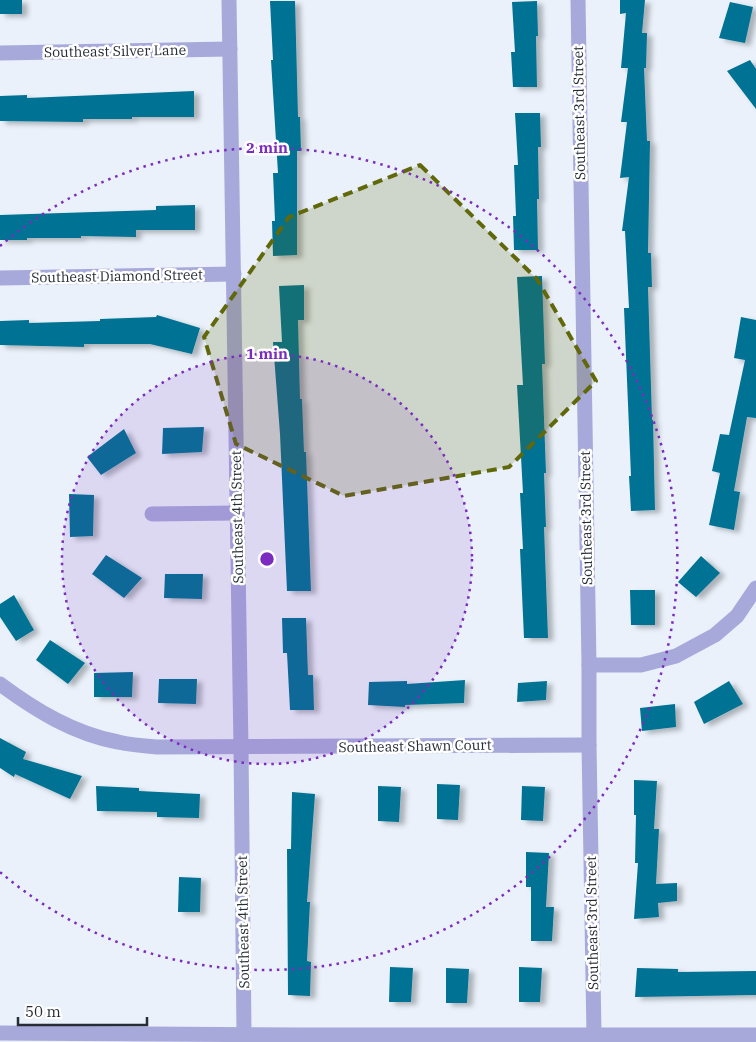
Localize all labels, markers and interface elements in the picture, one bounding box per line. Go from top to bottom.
street label: Southeast Silver Lane [44,41,186,61]
street label: Southeast 3rd Street [569,46,589,180]
text: 2 min [246,138,288,157]
street label: Southeast Diamond Street [31,266,203,286]
text: 1 min [246,344,288,363]
street label: Southeast 4th Street [227,450,247,584]
street label: Southeast 3rd Street [576,451,596,585]
centre of rings [258,550,276,568]
street label: Southeast Shawn Court [338,736,492,756]
street label: Southeast 4th Street [233,855,253,989]
street label: Southeast 3rd Street [582,856,602,990]
scale bar [18,994,146,1026]
text: 50 m [25,1002,61,1021]

